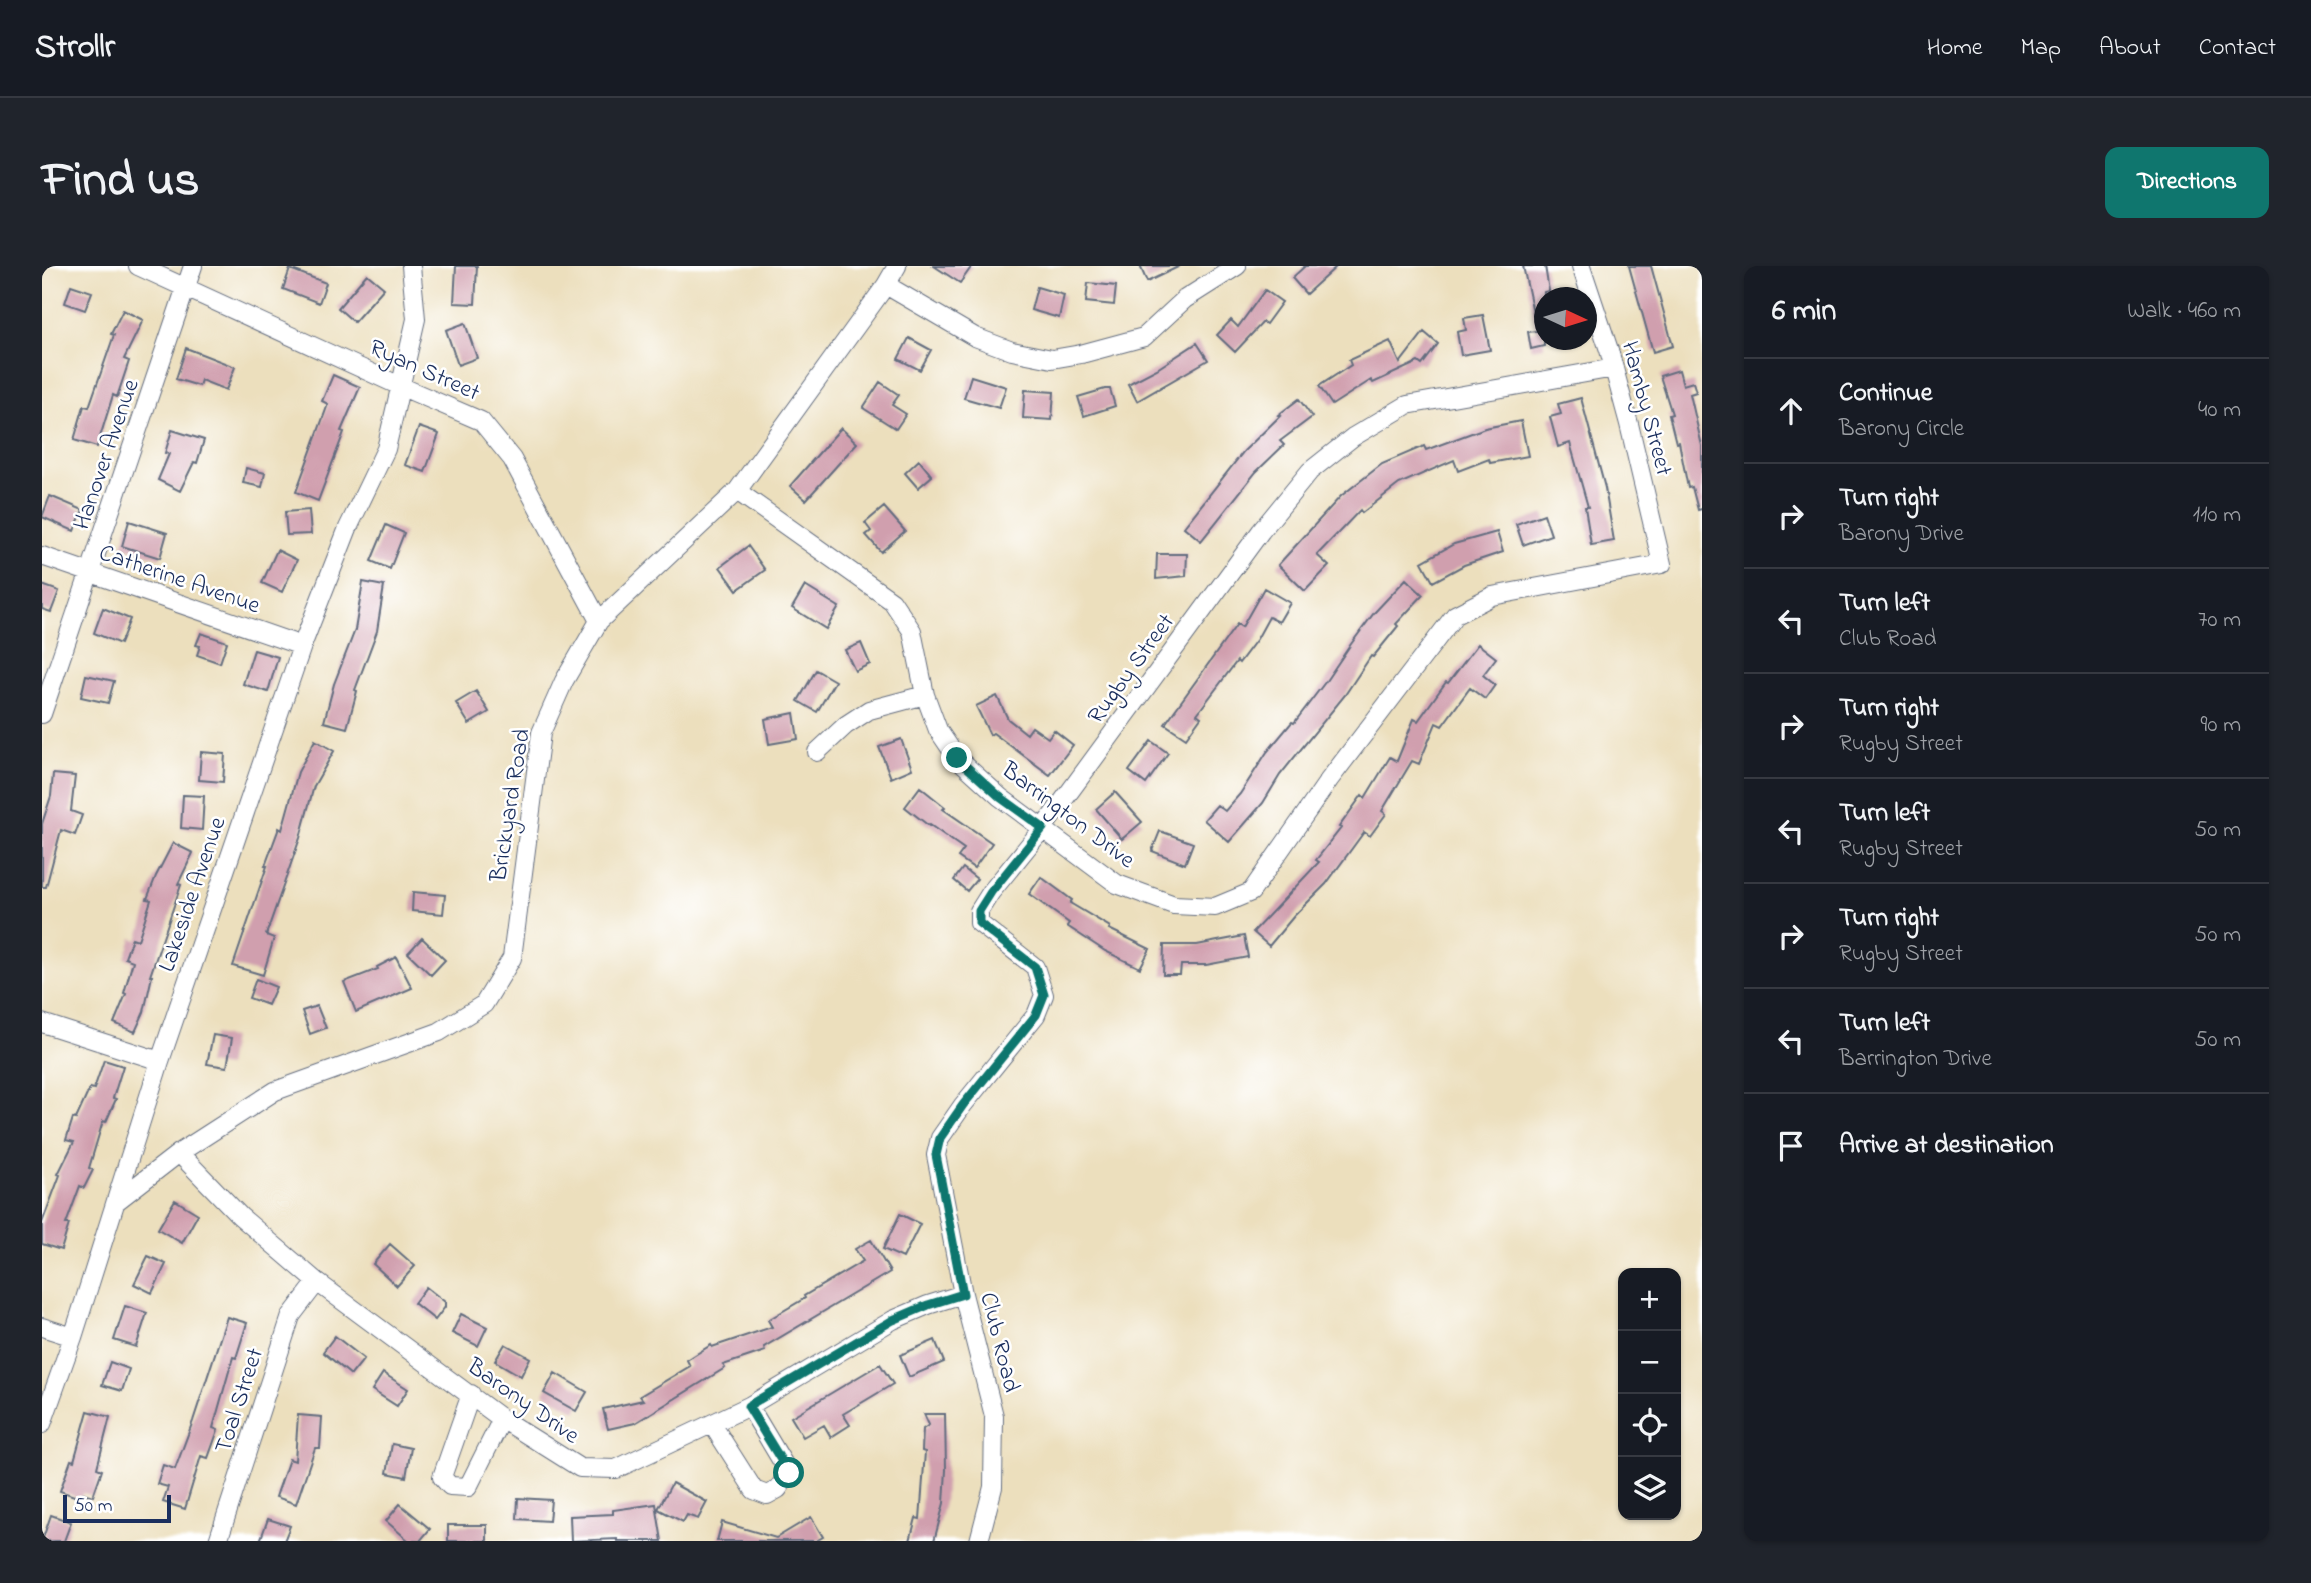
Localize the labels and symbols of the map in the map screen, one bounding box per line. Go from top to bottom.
north arrow [1534,287,1597,350]
street label: Ryan Street [363,331,485,412]
street label: Hamby Street [1610,337,1680,480]
street label: Hanover Avenue [65,375,150,535]
street label: Catherine Avenue [94,536,265,624]
street label: Rugby Street [1080,607,1185,733]
street label: Brickyard Road [482,726,542,886]
route end [941,742,972,773]
street label: Barrington Drive [992,753,1142,878]
street label: Lakeside Avenue [151,812,236,977]
street label: Club Road [969,1289,1028,1397]
street label: Toal Street [207,1344,274,1458]
street label: Barony Drive [458,1350,586,1455]
route start [773,1457,804,1488]
scale bar [63,1492,172,1524]

